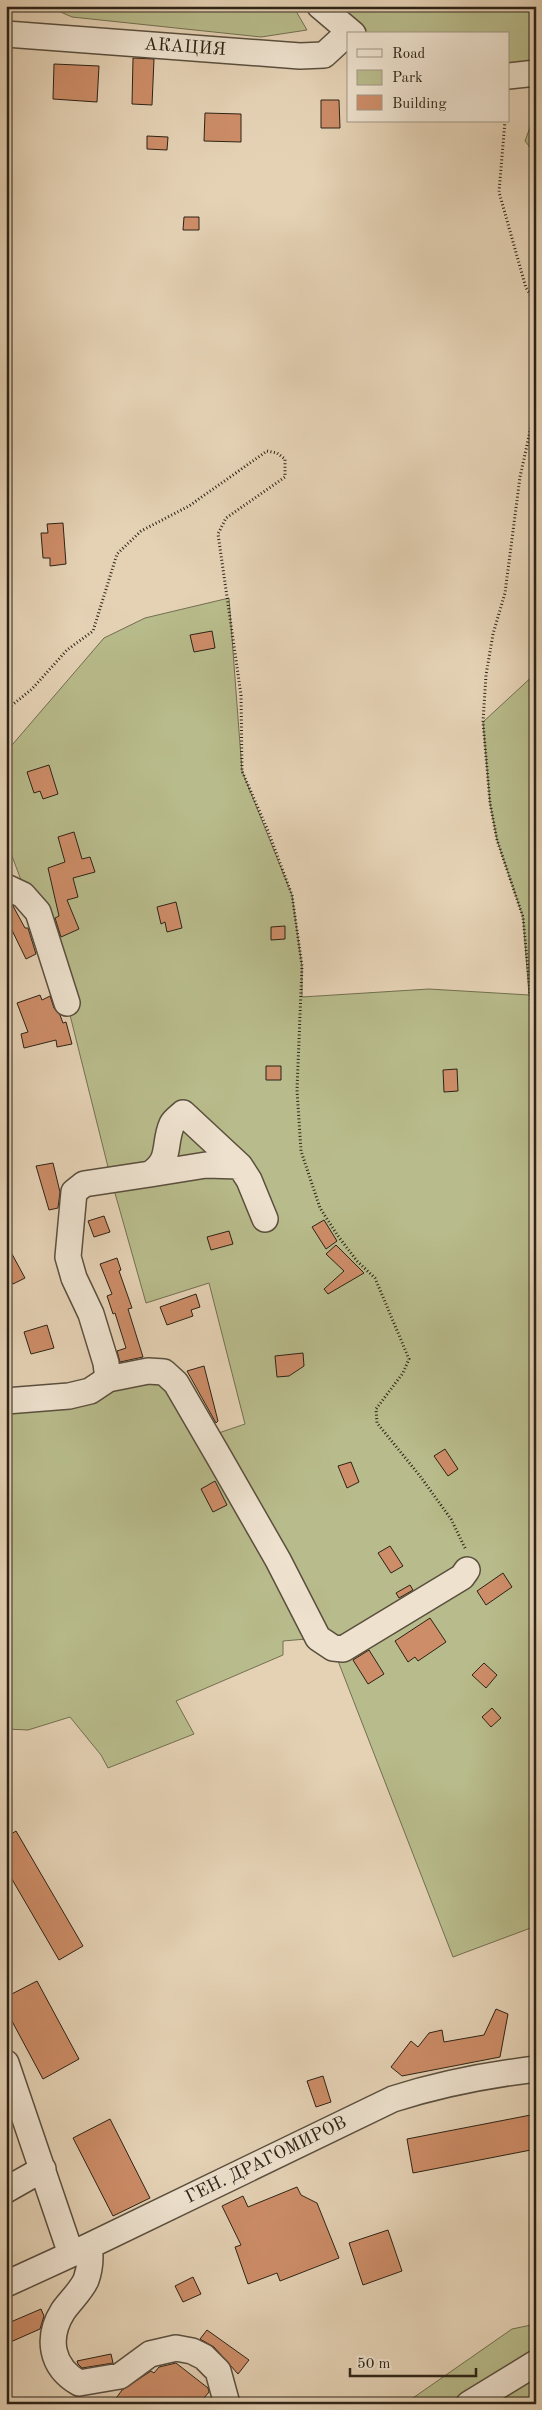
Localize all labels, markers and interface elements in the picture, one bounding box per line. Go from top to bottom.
legend [347,32,510,122]
street label: АКАЦИЯ [144,35,226,59]
text: Road [392,47,426,62]
text: Park [392,71,423,86]
text: Building [392,97,447,112]
street label: ГЕН. ДРАГОМИРОВ [183,2113,349,2207]
scale bar [350,2345,476,2377]
text: 50 m [357,2357,391,2372]

